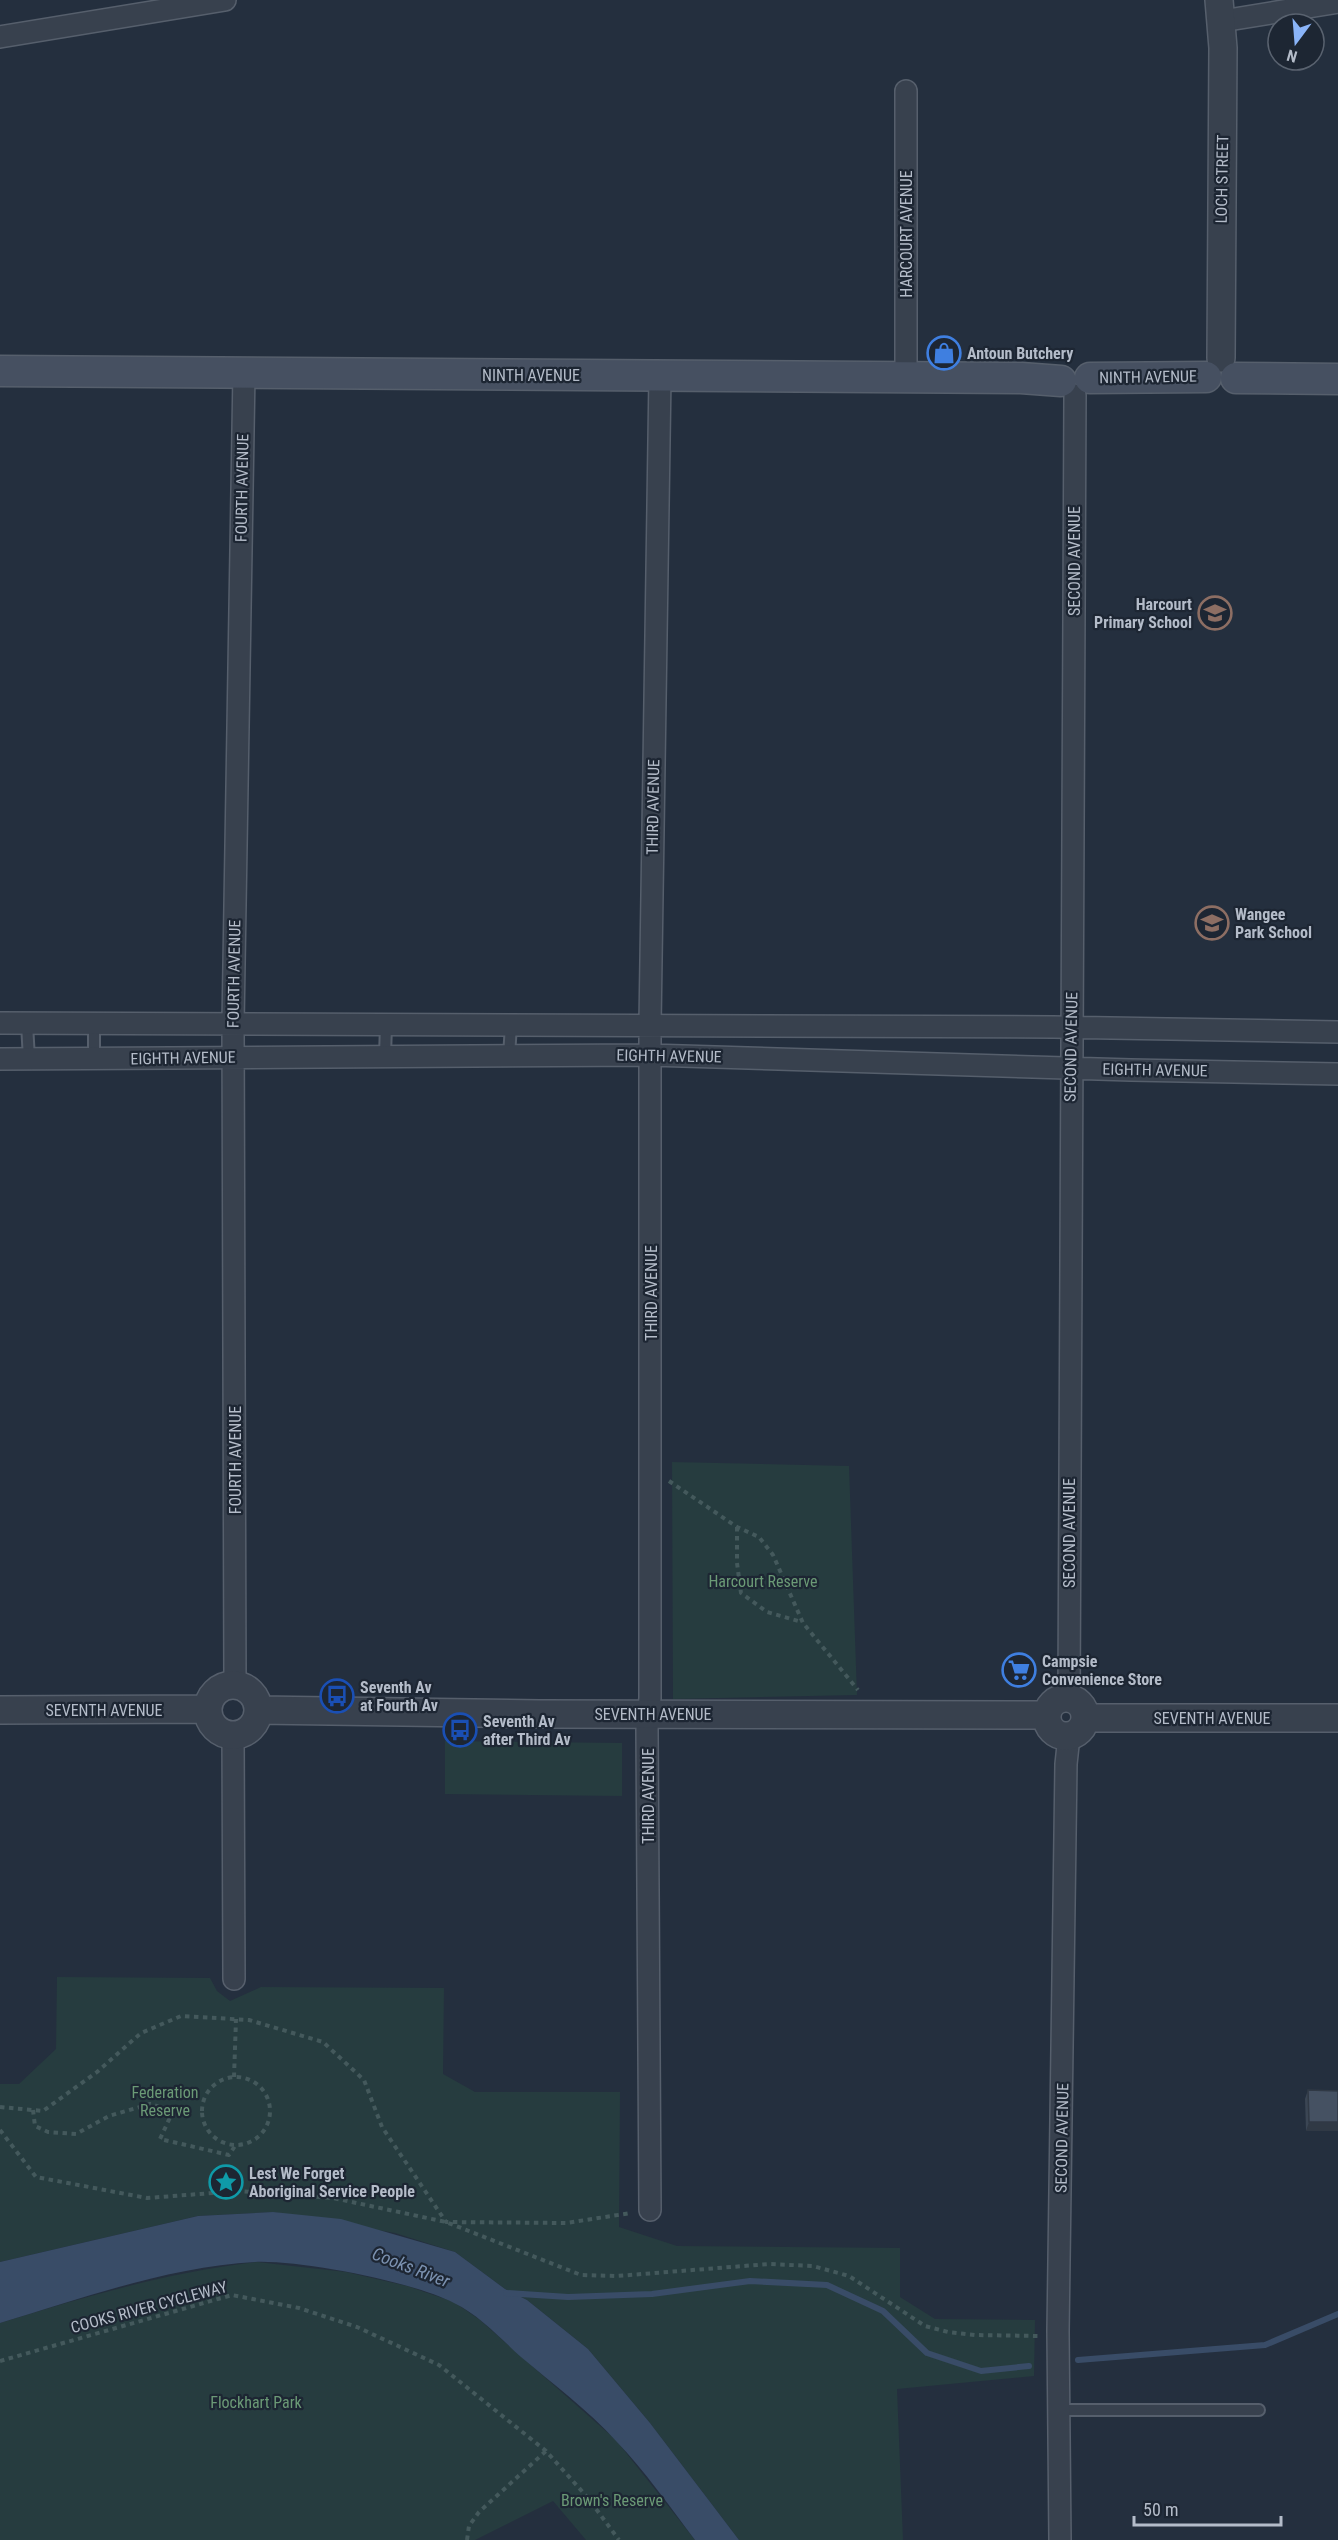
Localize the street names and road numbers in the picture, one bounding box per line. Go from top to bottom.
street label: LOCH STREET [1212,134,1232,224]
street label: HARCOURT AVENUE [897,170,916,298]
street label: NINTH AVENUE [482,366,580,385]
street label: NINTH AVENUE [1099,367,1197,387]
street label: FOURTH AVENUE [232,434,252,542]
street label: SECOND AVENUE [1065,506,1084,616]
street label: THIRD AVENUE [643,759,663,855]
street label: FOURTH AVENUE [224,920,244,1028]
street label: SECOND AVENUE [1061,992,1081,1102]
street label: EIGHTH AVENUE [616,1046,722,1066]
street label: EIGHTH AVENUE [130,1048,236,1068]
street label: EIGHTH AVENUE [1102,1060,1208,1080]
street label: THIRD AVENUE [642,1245,661,1341]
street label: FOURTH AVENUE [226,1406,245,1514]
street label: SECOND AVENUE [1060,1478,1079,1588]
street label: SEVENTH AVENUE [45,1701,163,1720]
street label: SEVENTH AVENUE [594,1705,712,1724]
street label: SEVENTH AVENUE [1153,1709,1271,1728]
street label: THIRD AVENUE [639,1748,658,1844]
street label: SECOND AVENUE [1052,2083,1072,2193]
street label: COOKS RIVER CYCLEWAY [69,2277,230,2337]

